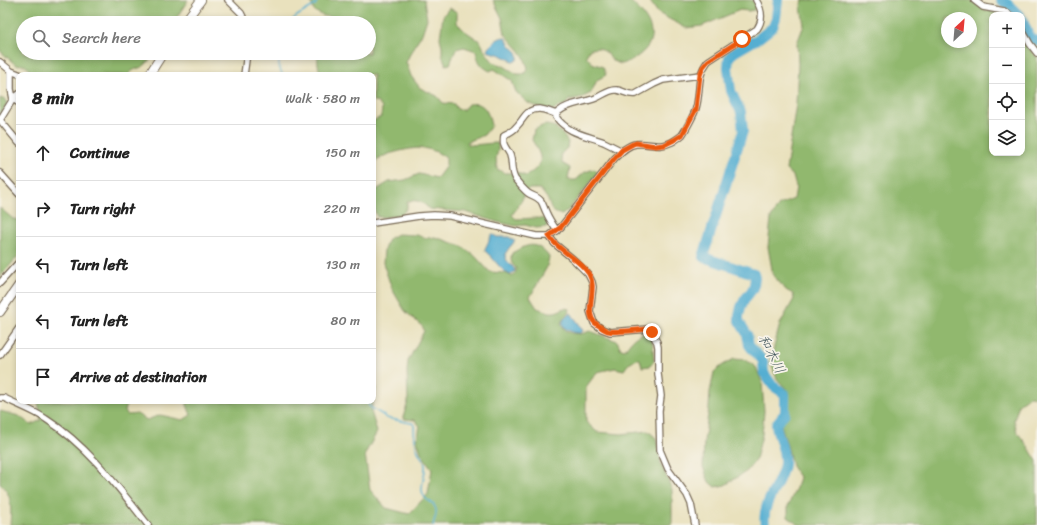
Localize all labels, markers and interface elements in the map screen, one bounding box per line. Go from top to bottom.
north arrow [941,12,977,48]
map controls [989,12,1025,156]
button: + [989,12,1025,48]
search box [16,16,376,60]
text: Search here [62,25,141,51]
icon: search [30,27,52,49]
route start [733,30,751,48]
button: − [989,48,1025,84]
text: 8 min [32,83,74,113]
button: locate [989,84,1025,120]
text: Walk · 580 m [285,87,360,110]
button: layers [989,120,1025,156]
text: Continue [70,140,130,166]
text: 150 m [325,141,360,164]
icon: ahead [32,142,54,164]
text: Turn right [70,196,135,222]
text: 220 m [323,197,360,220]
icon: right [32,198,54,220]
text: Turn left [70,252,128,278]
text: 130 m [326,253,360,276]
icon: left [32,254,54,276]
text: Turn left [70,308,128,334]
text: 80 m [331,309,360,332]
icon: left [32,310,54,332]
route end [643,323,661,341]
water label: 和木川 [751,330,792,379]
text: Arrive at destination [70,364,207,390]
icon: arrive [32,366,54,388]

